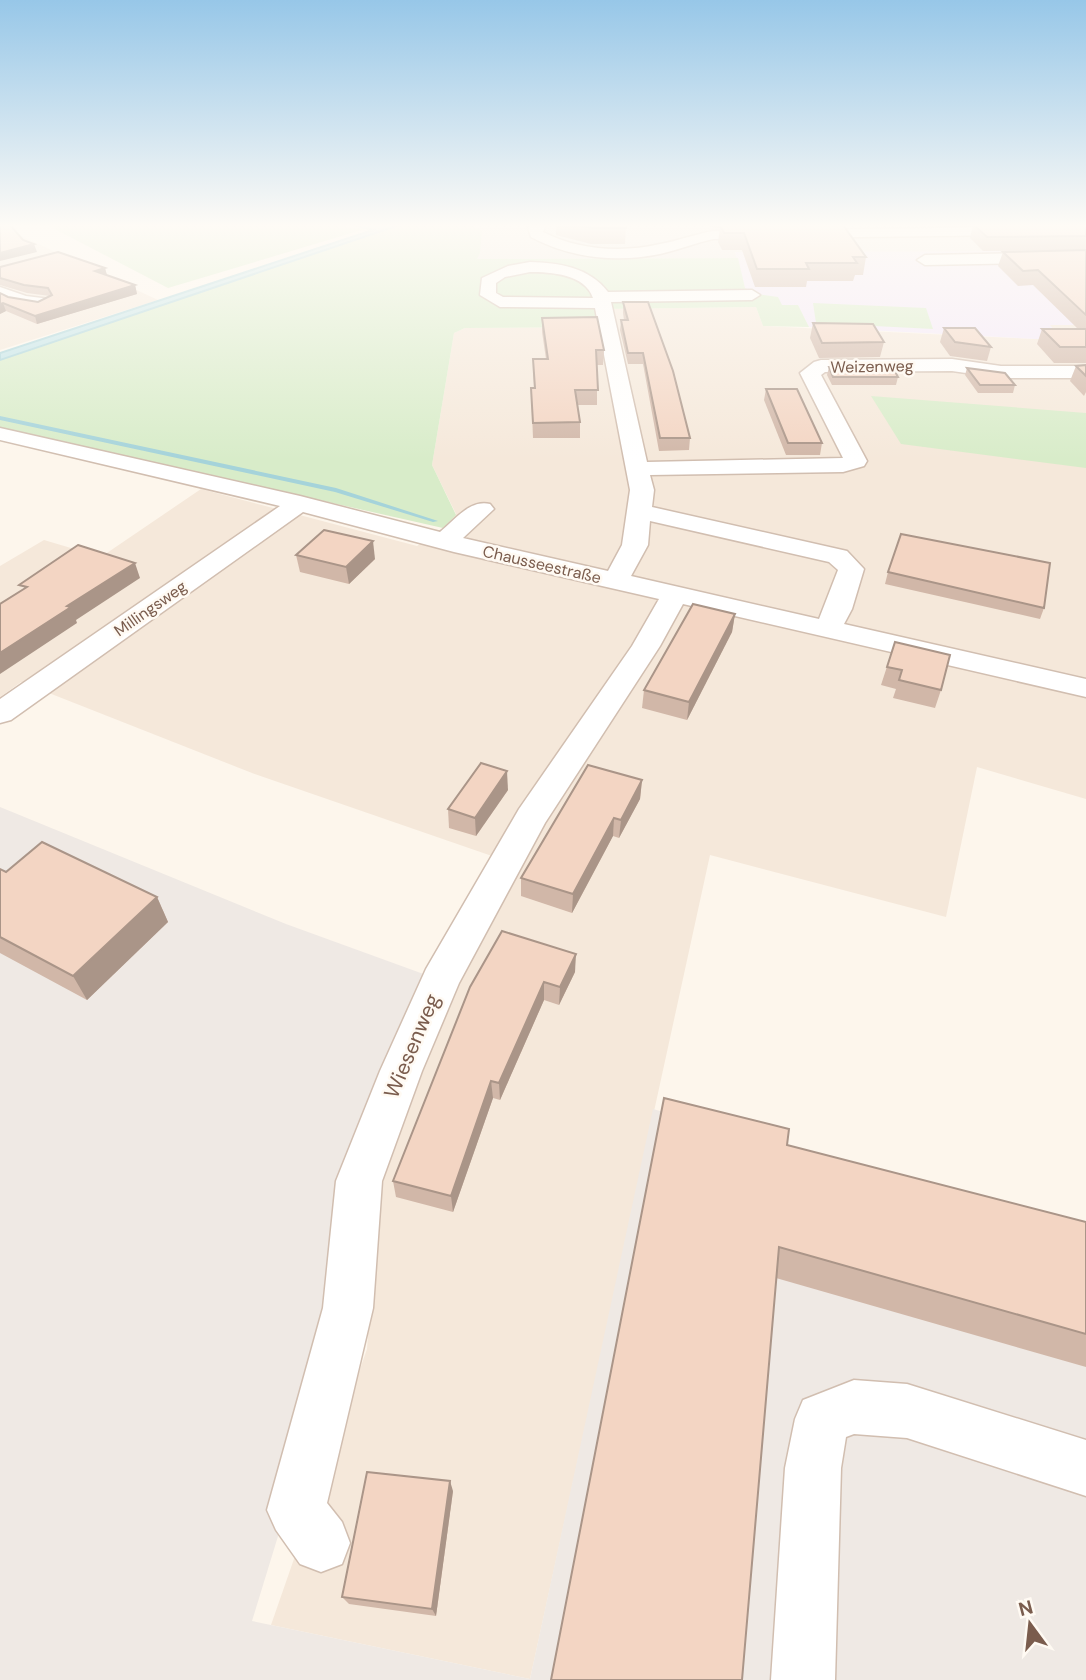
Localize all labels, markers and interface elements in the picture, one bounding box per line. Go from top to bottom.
street label: Weizenweg [830,355,914,378]
street label: Chausseestraße [481,541,603,588]
street label: Millingsweg [110,576,191,641]
street label: Wiesenweg [377,989,447,1103]
north arrow [995,1589,1065,1659]
text: N [1016,1594,1036,1622]

